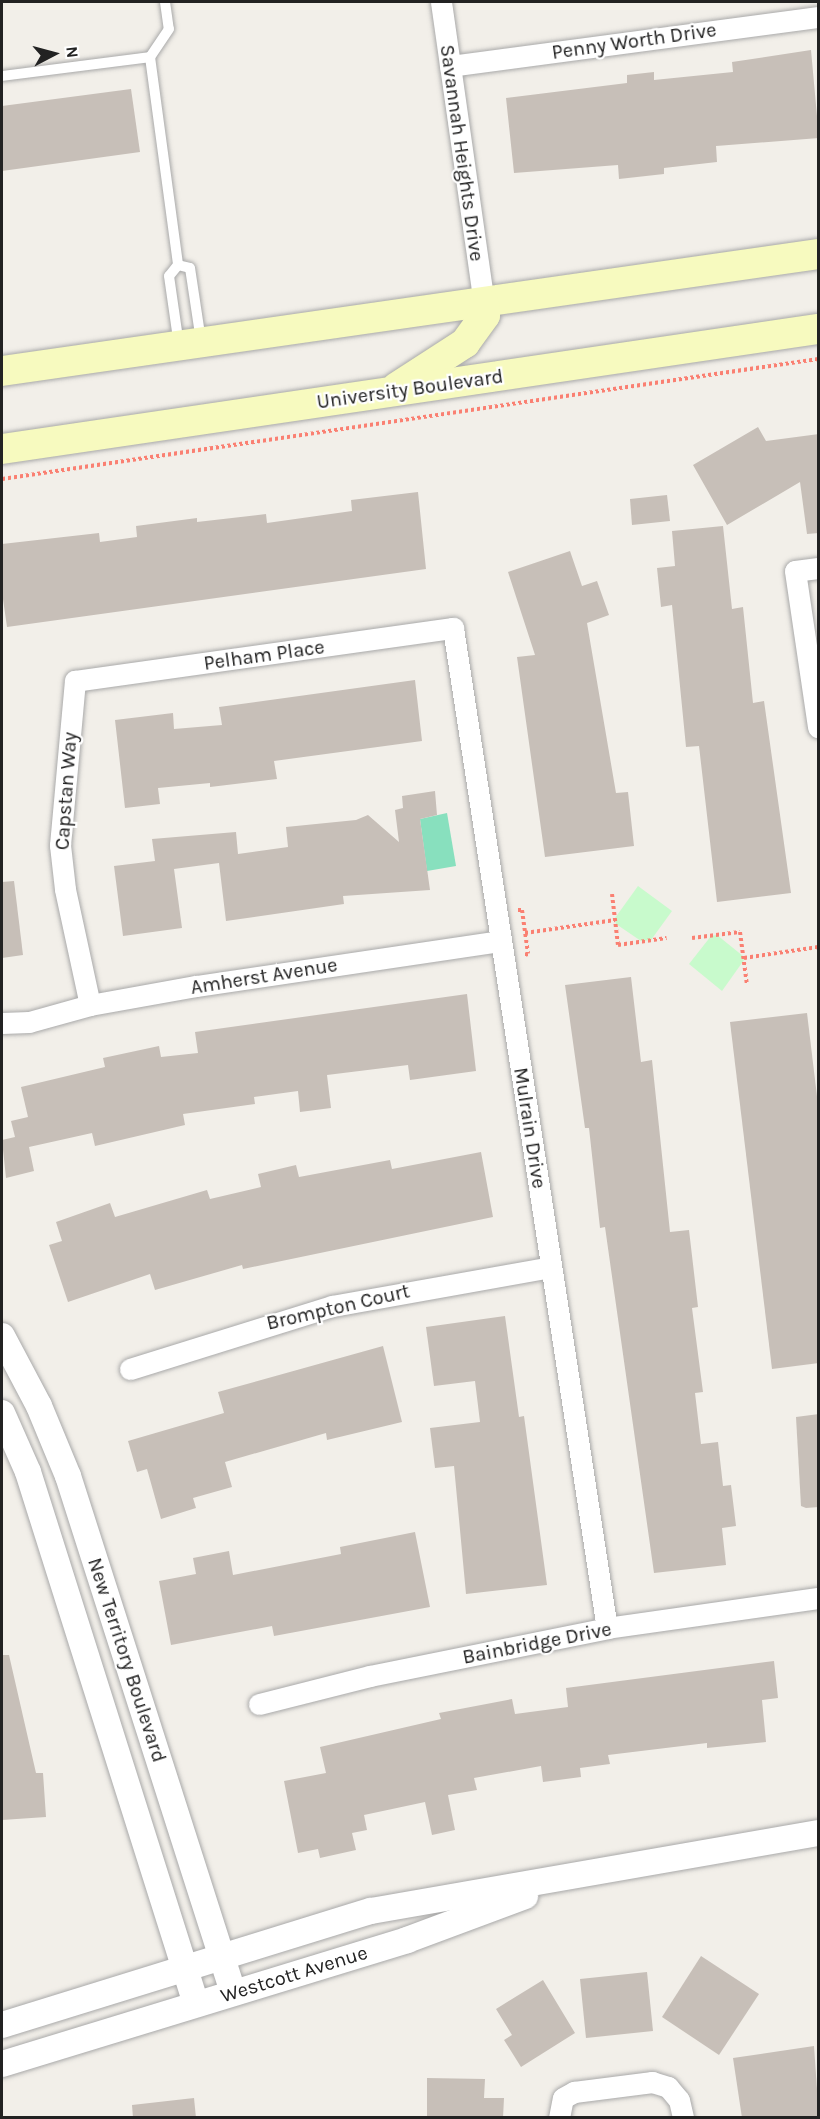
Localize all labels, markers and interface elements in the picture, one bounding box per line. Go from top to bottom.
street label: Penny Worth Drive [550,18,718,64]
north arrow [24,24,84,84]
street label: Savannah Heights Drive [435,43,489,263]
text: N [62,45,82,59]
street label: University Boulevard [315,364,505,414]
street label: Pelham Place [202,635,326,675]
street label: Capstan Way [50,731,82,851]
street label: Amherst Avenue [189,953,339,999]
street label: Mulrain Drive [509,1066,551,1190]
street label: Brompton Court [264,1279,412,1335]
street label: New Territory Boulevard [83,1555,171,1765]
street label: Bainbridge Drive [460,1617,614,1669]
street label: Westcott Avenue [218,1940,370,2008]

